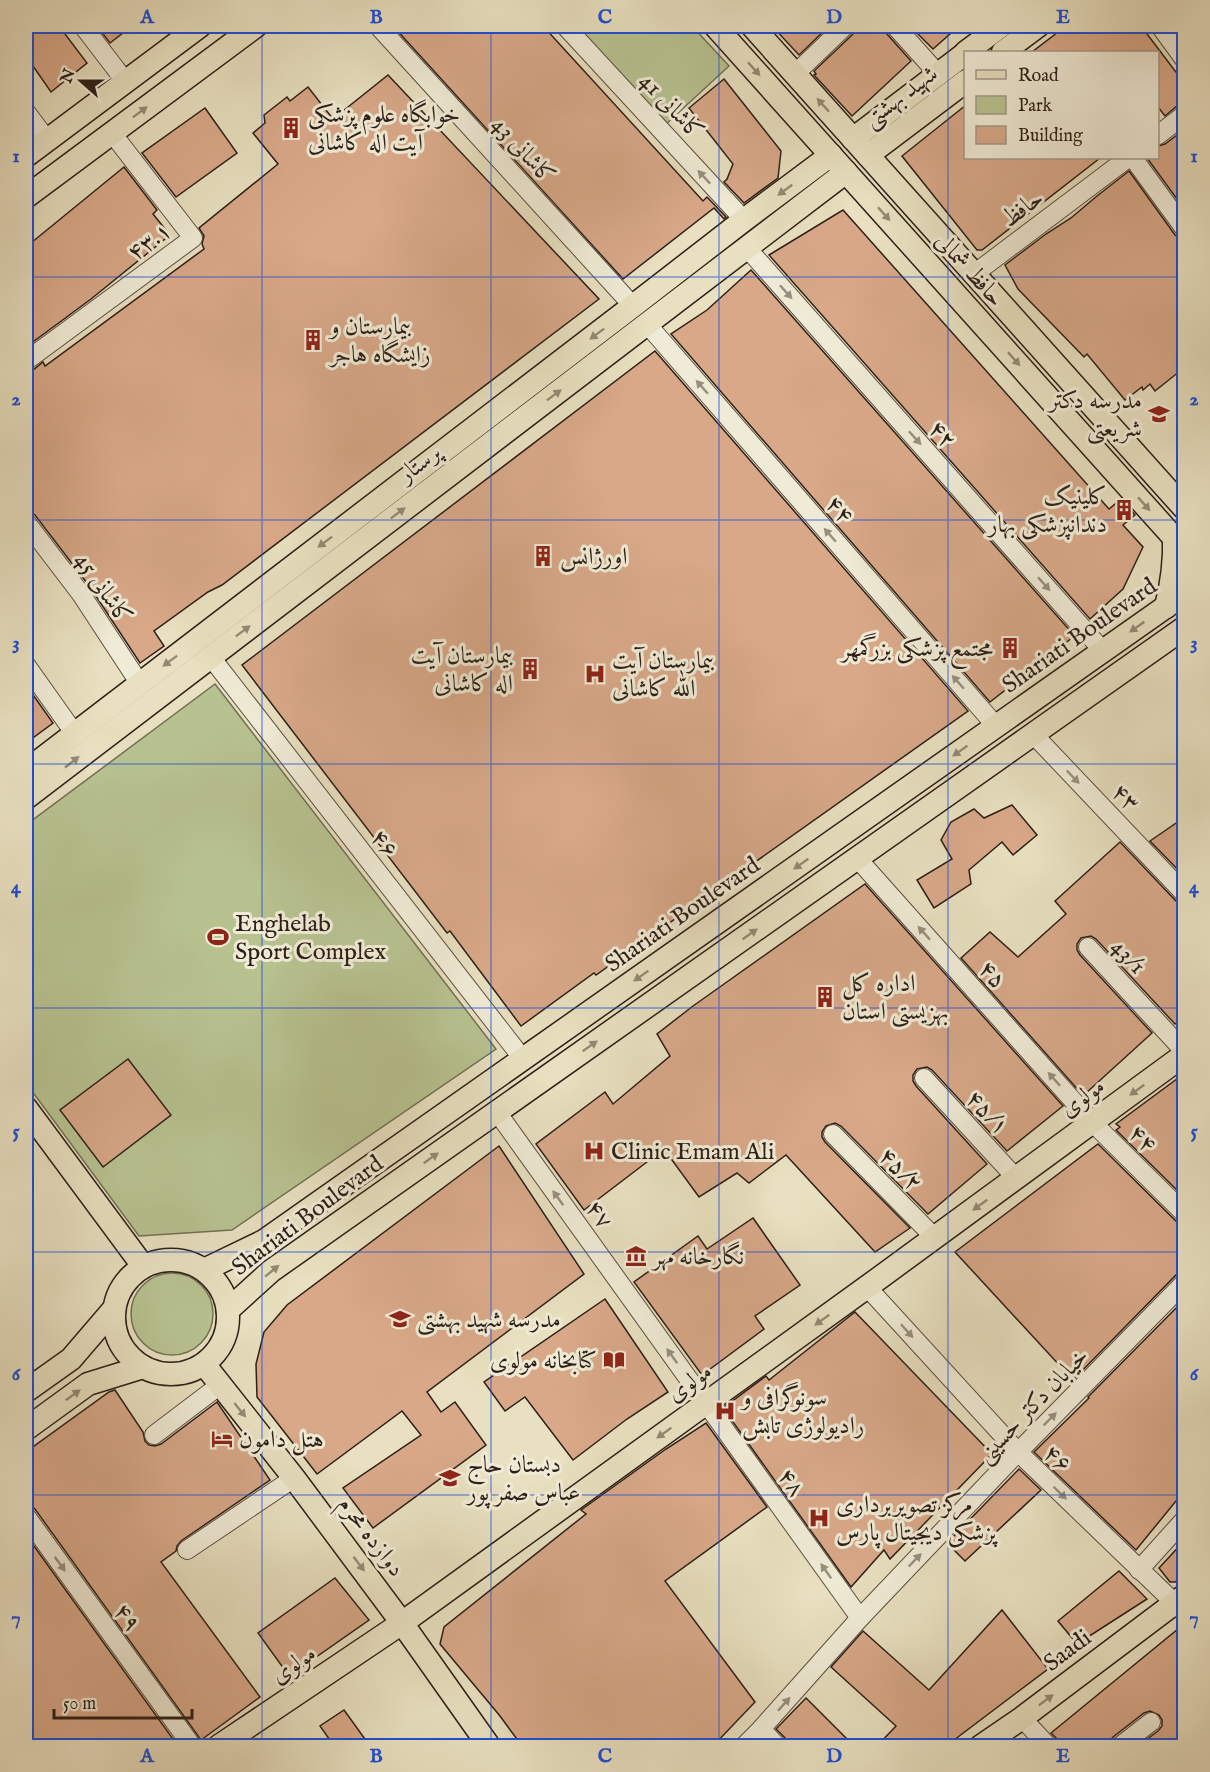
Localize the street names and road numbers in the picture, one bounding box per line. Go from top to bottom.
street label: شهید بهشتی [857,59,944,135]
street label: کاشانی 41 [632,67,710,147]
street label: کاشانی 43 [484,110,562,192]
street label: حافظ [996,183,1050,235]
street label: ۴۳.۱ [122,216,178,269]
street label: حافظ شمالی [927,226,1010,314]
street label: ۴۲ [921,414,963,456]
street label: پرستار [391,436,450,492]
street label: ۴۴ [818,489,860,531]
street label: کاشانی 45 [67,547,139,631]
street label: Shariati Boulevard [996,571,1164,701]
street label: ۴۳ [1104,777,1146,819]
street label: ۴۶ [363,823,405,865]
street label: Shariati Boulevard [599,850,767,980]
street label: 43/1 [1104,933,1152,981]
street label: ۴۵ [971,954,1013,996]
street label: مولوی [1054,1071,1112,1125]
street label: ۴۵/۱ [958,1084,1015,1142]
street label: ۴۴ [1121,1118,1163,1160]
street label: ۴۵/۲ [871,1141,929,1199]
street label: Shariati Boulevard [226,1149,390,1283]
street label: ۴۷ [578,1194,620,1235]
street label: خیابان دکتر حسینی [970,1342,1096,1470]
street label: مولوی [661,1357,719,1410]
street label: ۴۶ [1036,1438,1078,1480]
street label: ۴۸ [770,1462,812,1503]
street label: دوازده محرم [327,1490,411,1586]
street label: ۴۹ [106,1597,148,1638]
street label: Saadi [1038,1623,1098,1679]
street label: مولوی [265,1639,323,1692]

